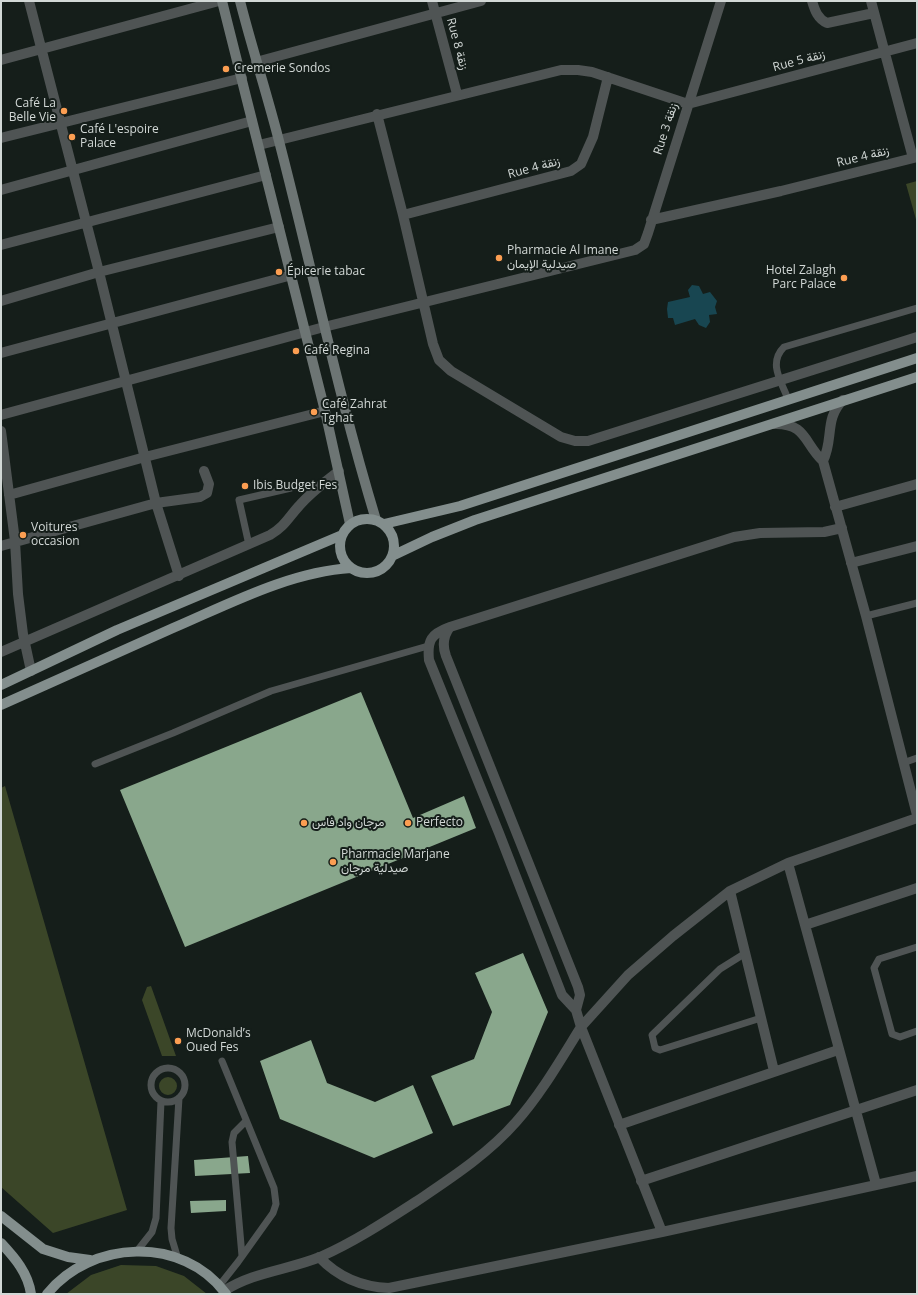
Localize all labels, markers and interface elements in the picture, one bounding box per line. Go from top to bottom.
street label: Rue 8 زنقة [443,16,471,72]
street label: Rue 5 زنقة [771,47,827,75]
place label: Cremerie Sondos [234,62,330,76]
marker: Cremerie Sondos [221,64,231,74]
place label: Café La Belle Vie [9,97,56,125]
street label: Rue 3 زنقة [651,101,681,157]
marker: Café La Belle Vie [59,106,69,116]
place label: Café L'espoire Palace [80,123,159,151]
marker: Café L'espoire Palace [67,132,77,142]
street label: Rue 4 زنقة [835,144,891,170]
street label: Rue 4 زنقة [506,154,562,182]
place label: Pharmacie Al Imane صيدلية الإيمان [507,244,619,272]
marker: Pharmacie Al Imane صيدلية الإيمان [494,253,504,263]
place label: Hotel Zalagh Parc Palace [766,264,836,292]
place label: Épicerie tabac [287,265,365,279]
marker: Épicerie tabac [274,267,284,277]
marker: Hotel Zalagh Parc Palace [839,273,849,283]
place label: Café Regina [304,344,370,358]
marker: Café Regina [291,346,301,356]
place label: Café Zahrat Tghat [322,398,387,426]
marker: Café Zahrat Tghat [309,407,319,417]
place label: Ibis Budget Fes [253,479,337,493]
marker: Ibis Budget Fes [240,481,250,491]
place label: Voitures occasion [31,521,80,549]
marker: Voitures occasion [18,530,28,540]
place label: مرجان واد فاس [312,816,384,830]
place label: Perfecto [416,816,463,830]
marker: مرجان واد فاس [299,818,309,828]
marker: Perfecto [403,818,413,828]
place label: Pharmacie Marjane صيدلية مرجان [341,848,450,876]
marker: Pharmacie Marjane صيدلية مرجان [328,857,338,867]
place label: McDonald’s Oued Fes [186,1027,251,1055]
marker: McDonald’s Oued Fes [173,1036,183,1046]

